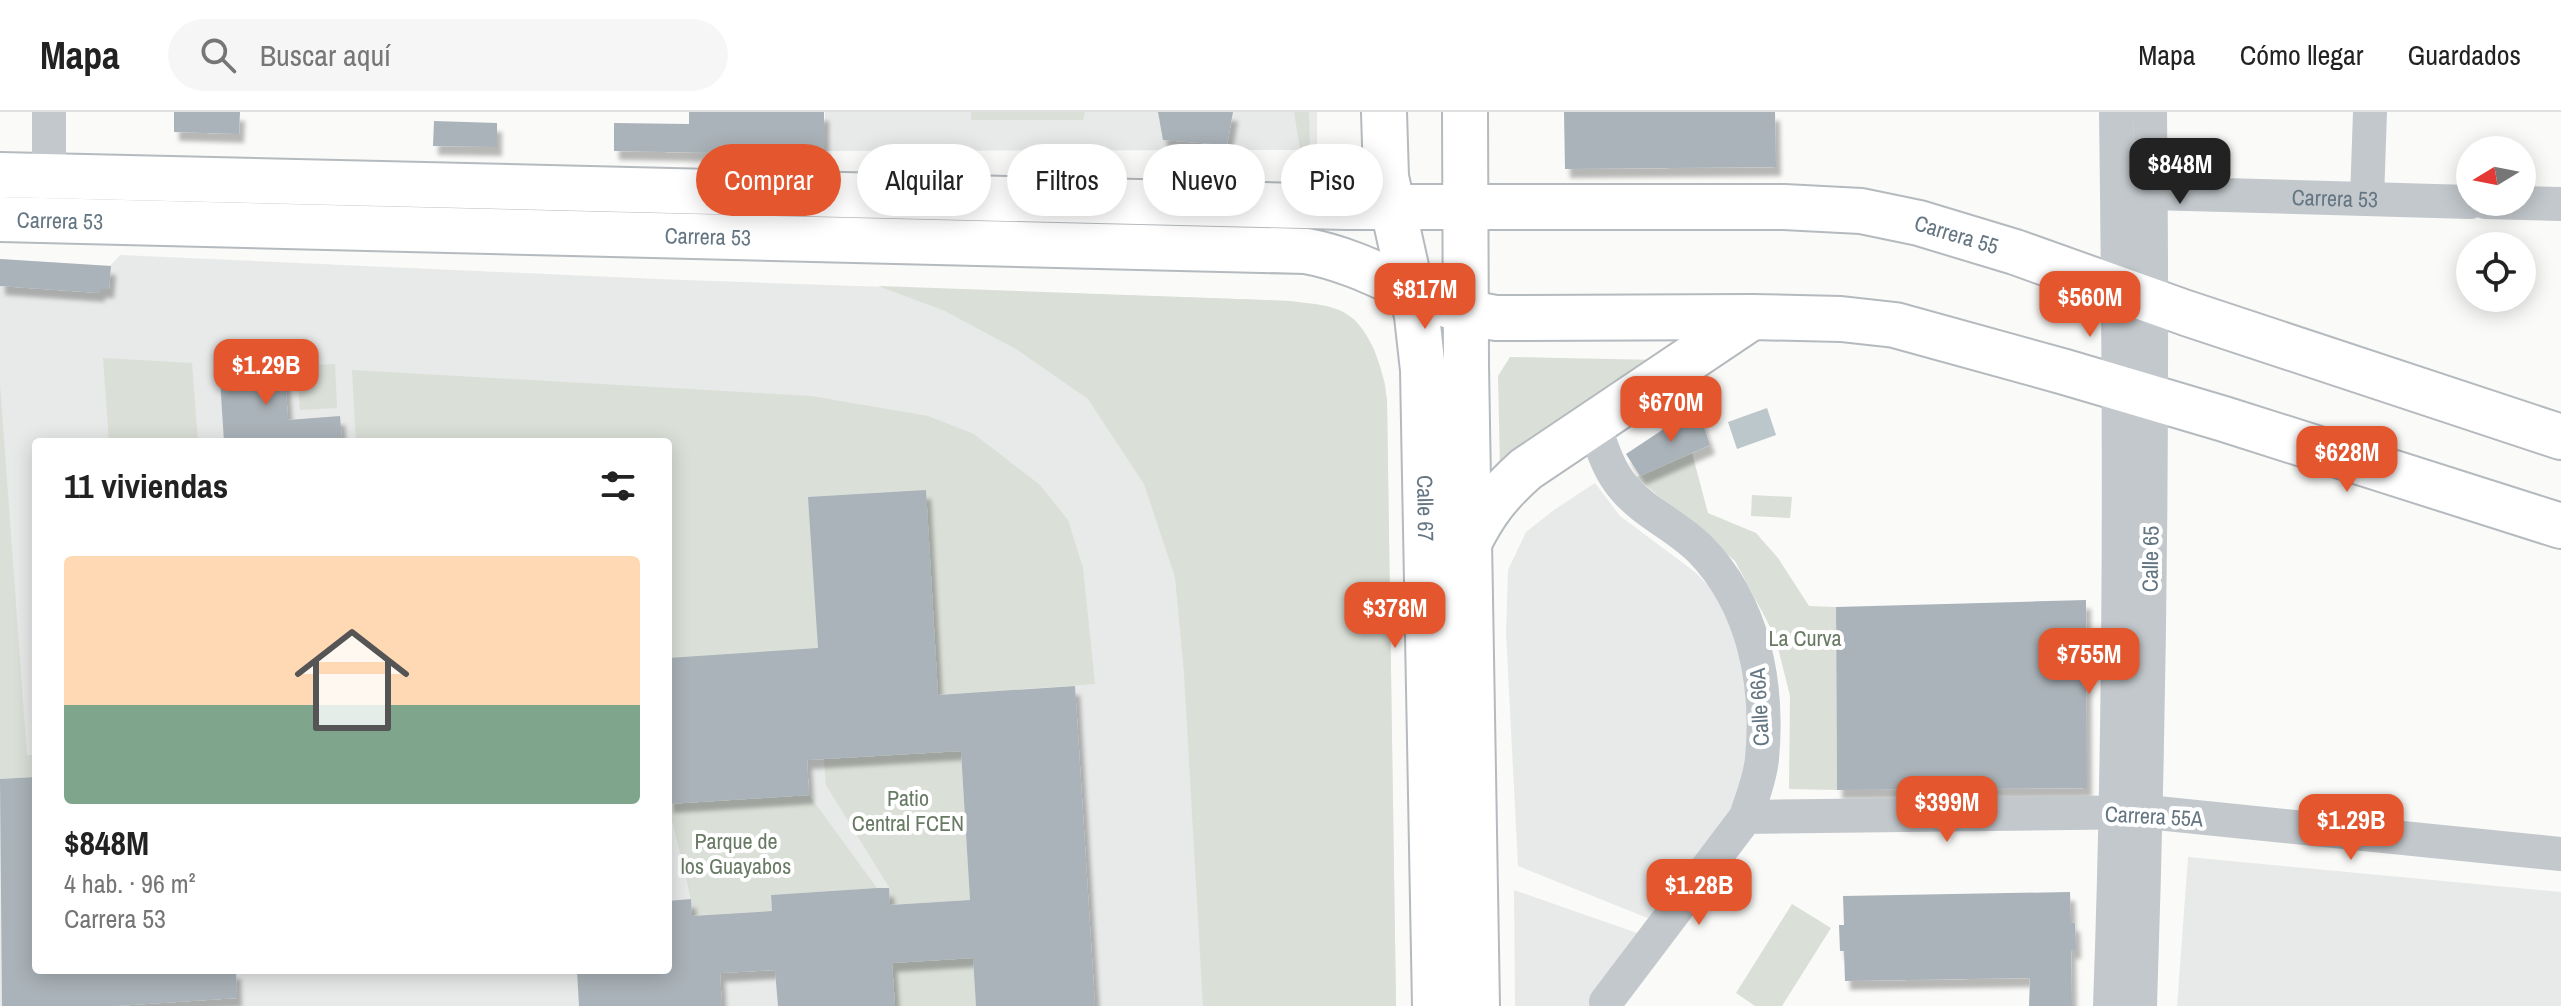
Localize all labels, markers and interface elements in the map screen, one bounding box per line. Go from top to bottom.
search box [168,19,728,91]
text: Mapa [40,30,120,81]
icon: search [196,33,240,77]
text: Buscar aquí [260,35,391,75]
text: Mapa [2138,36,2196,74]
text: Cómo llegar [2240,36,2363,74]
text: Guardados [2407,36,2521,74]
north arrow [2456,136,2536,216]
map controls [2456,136,2536,312]
pin: $848M [2124,138,2236,206]
chip: Comprar [696,144,841,216]
chip: Alquilar [857,144,991,216]
chip: Filtros [1007,144,1127,216]
chip: Nuevo [1143,144,1265,216]
chip: Piso [1281,144,1383,216]
text: $848M [2147,146,2213,181]
street label: Carrera 53 [2291,182,2379,214]
street label: Carrera 53 [16,204,104,237]
street label: Carrera 55 [1911,208,2002,261]
street label: Carrera 53 [664,220,751,252]
button: locate [2456,232,2536,312]
pin: $817M [1369,263,1481,331]
text: $817M [1392,271,1458,306]
pin: $560M [2034,271,2146,339]
text: $560M [2057,279,2123,314]
pin: $1.29B [201,339,331,407]
text: $1.29B [232,347,300,382]
pin: $670M [1615,376,1727,444]
text: $670M [1638,384,1704,419]
pin: $628M [2291,426,2403,494]
text: $628M [2314,434,2380,469]
text: 11 viviendas [64,463,228,509]
icon: filters [596,464,640,508]
street label: Calle 67 [1410,475,1441,542]
street label: Calle 65 [2134,526,2166,592]
pin: $378M [1339,582,1451,650]
text: $378M [1362,590,1428,625]
icon: home [280,608,424,752]
park label: La Curva [1768,623,1842,653]
pin: $755M [2033,628,2145,696]
text: $755M [2056,636,2122,671]
street label: Calle 66A [1742,666,1776,747]
pin: $399M [1891,776,2003,844]
park label: Patio Central FCEN [852,783,964,838]
text: $399M [1914,784,1980,819]
pin: $1.29B [2286,794,2416,862]
street label: Carrera 55A [2104,798,2205,834]
text: $1.29B [2317,802,2385,837]
text: $848M [64,820,149,866]
park label: Parque de los Guayabos [681,826,791,881]
pin: $1.28B [1634,859,1764,927]
text: 4 hab. · 96 m² [64,866,196,901]
text: $1.28B [1665,867,1733,902]
text: Carrera 53 [64,901,166,936]

